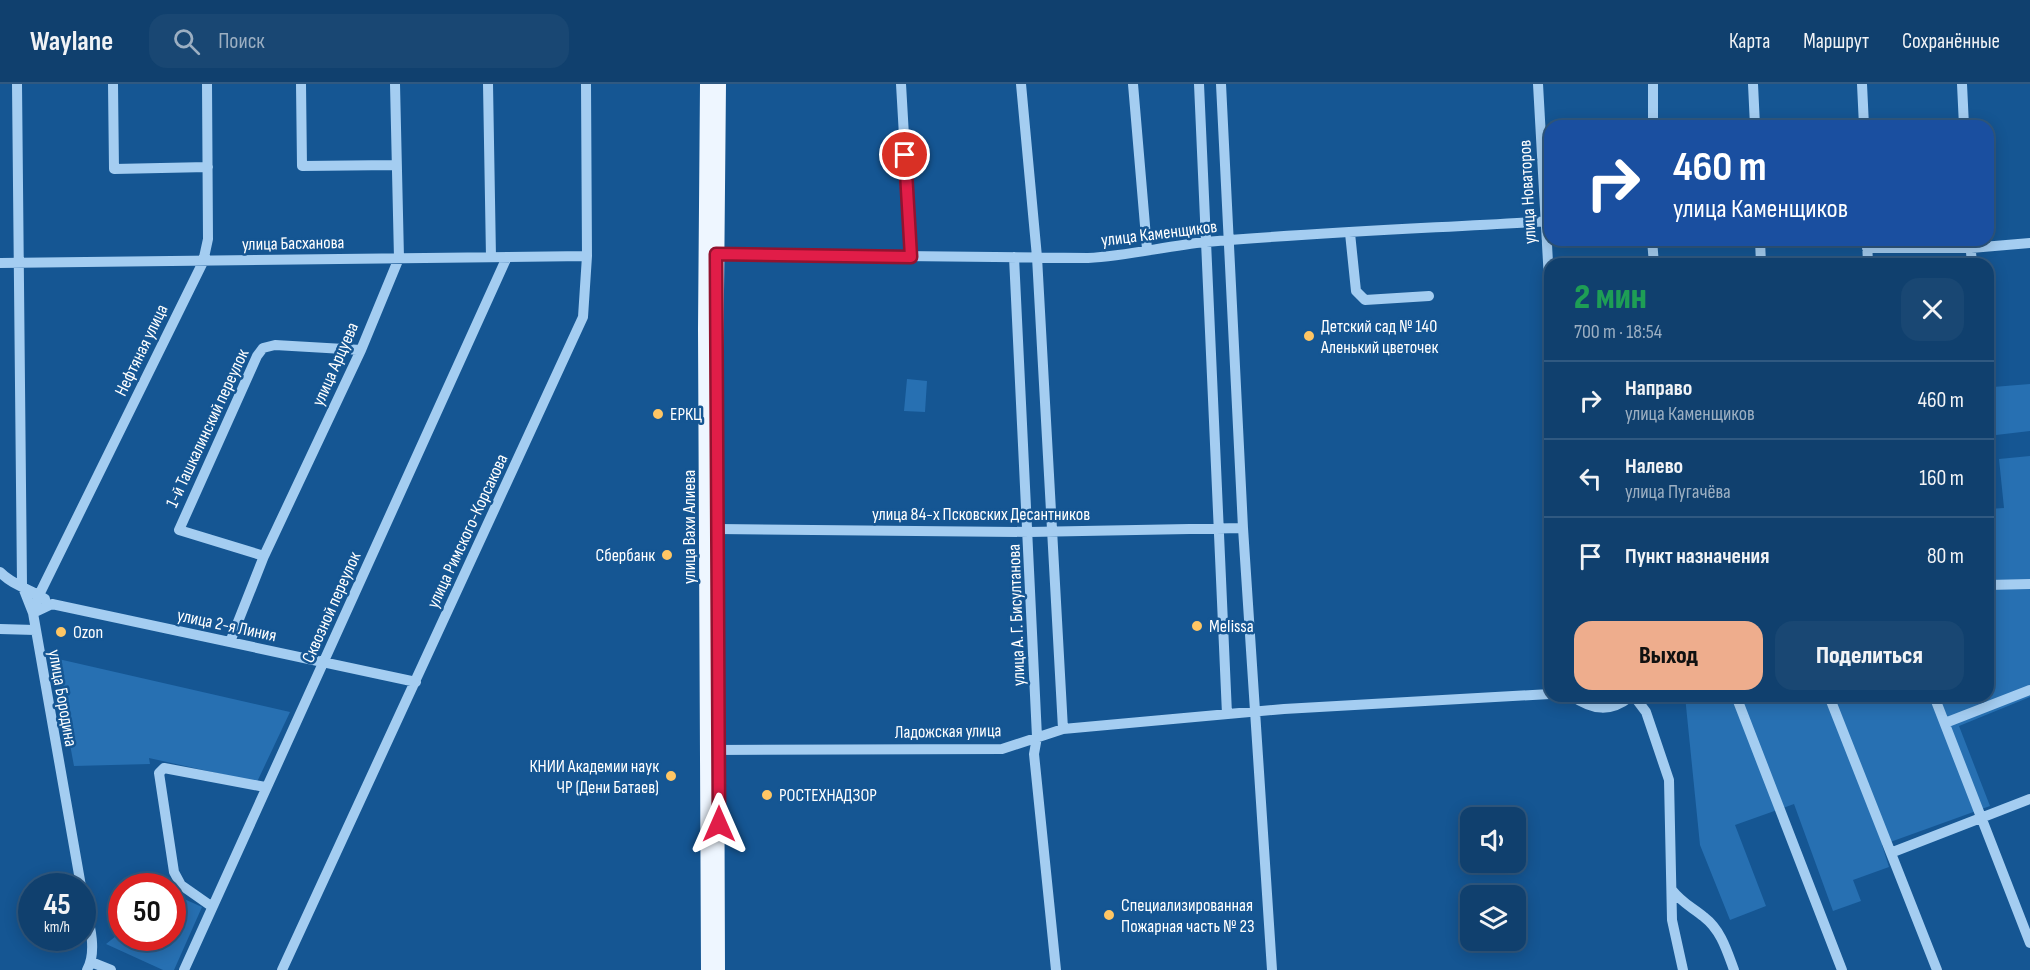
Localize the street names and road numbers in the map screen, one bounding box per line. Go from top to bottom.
street label: улица Новаторов [1514,139,1541,245]
street label: улица Каменщиков [1100,216,1218,251]
street label: улица Басханова [242,232,344,255]
street label: Нефтяная улица [110,301,173,399]
street label: улица Арцуева [308,319,363,409]
street label: 1-й Ташкалинский переулок [161,345,253,511]
street label: улица Римского-Корсакова [423,451,512,612]
street label: улица Вахи Алиева [679,470,700,584]
street label: улица 84-х Псковских Десантников [872,504,1090,525]
street label: улица А. Г. Бисултанова [1004,544,1029,686]
street label: Сквозной переулок [298,548,365,666]
street label: улица 2-я Линия [175,605,278,646]
street label: улица Бородина [44,648,81,748]
street label: Ладожская улица [895,720,1002,743]

